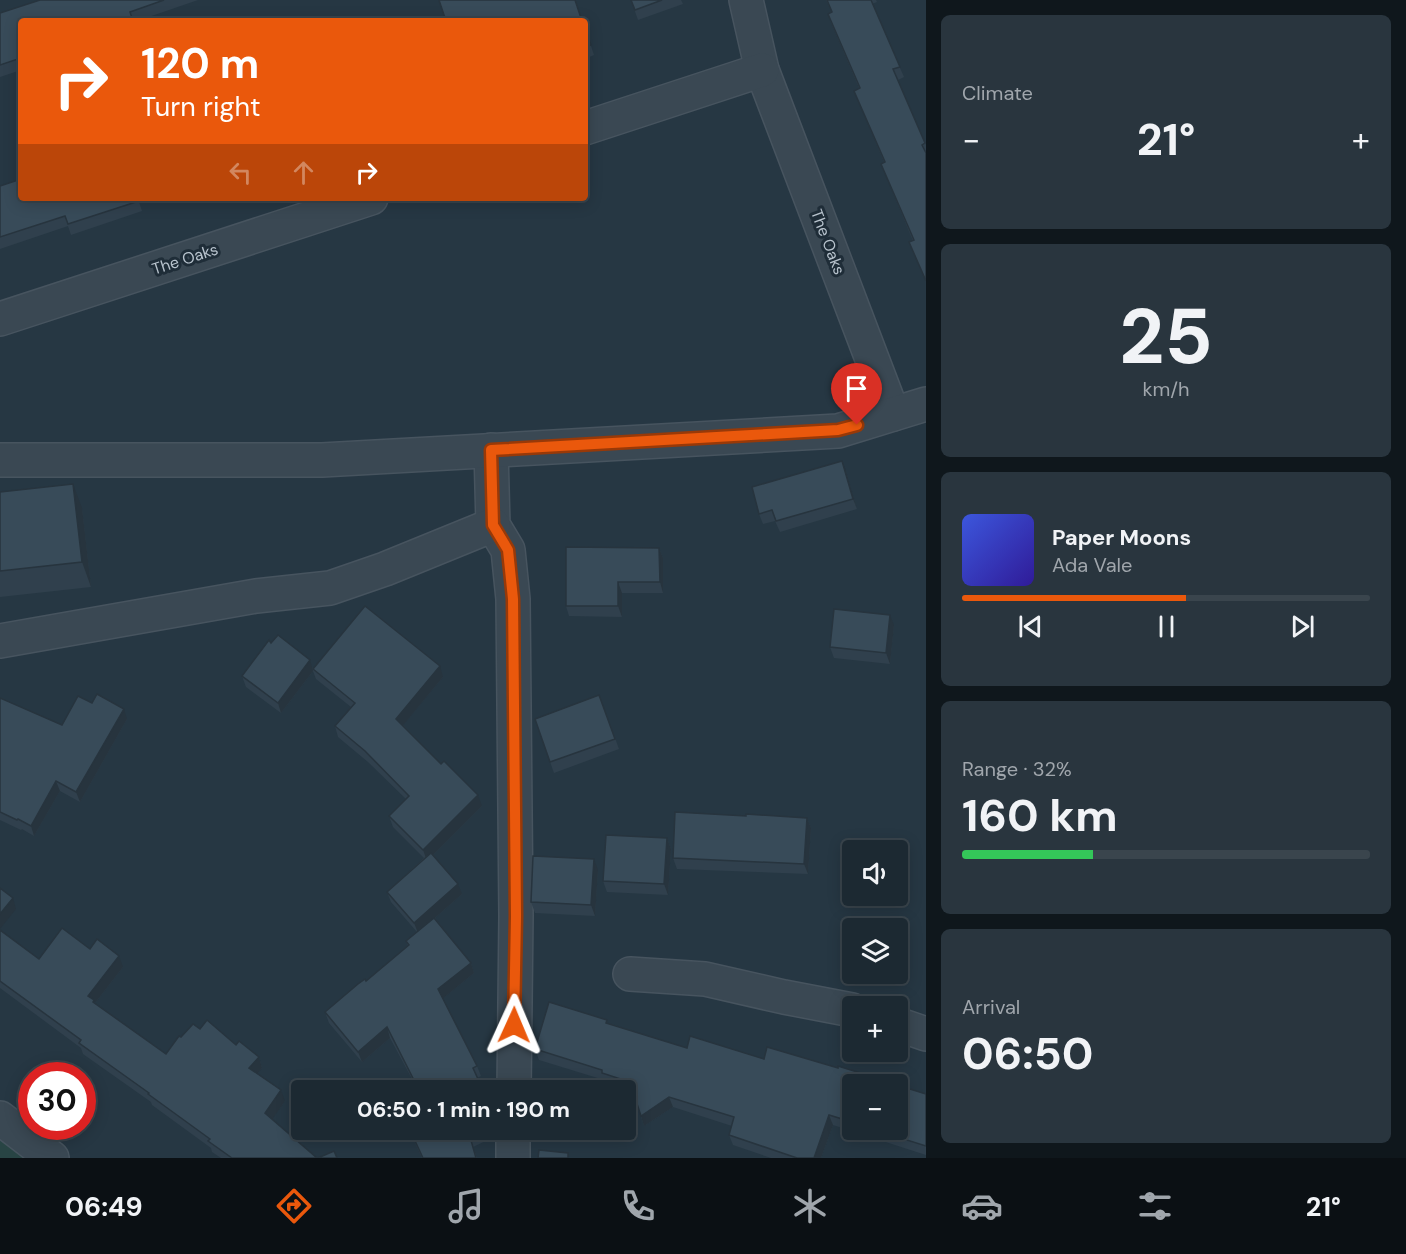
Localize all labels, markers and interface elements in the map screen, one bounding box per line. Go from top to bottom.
text: 120 m [141,36,259,91]
icon: right [42,42,120,120]
text: Climate [962,80,1033,106]
text: Turn right [141,89,261,124]
text: 21° [1137,110,1195,169]
text: − [962,118,980,161]
text: + [1352,118,1370,161]
icon: left [224,156,257,189]
icon: ahead [287,156,320,189]
icon: right [350,156,383,189]
street label: The Oaks [806,206,850,278]
street label: The Oaks [149,238,221,280]
text: 25 [1119,286,1213,387]
pin [831,363,882,425]
icon: arrive [840,372,873,405]
text: km/h [1142,376,1190,402]
text: Paper Moons [1052,523,1191,552]
text: Ada Vale [1052,552,1132,578]
icon: previous [1014,610,1047,643]
icon: pause [1150,610,1183,643]
icon: next [1286,610,1319,643]
text: Range · 32% [962,756,1072,782]
text: 160 km [962,786,1118,845]
map controls [842,840,908,1140]
button: sound [842,840,908,906]
button: layers [842,918,908,984]
position arrow [482,993,546,1057]
text: Arrival [962,994,1020,1020]
button: + [842,996,908,1062]
text: 06:50 [962,1024,1093,1083]
speed limit sign: 30 [18,1062,96,1140]
button: − [842,1074,908,1140]
text: 06:50 · 1 min · 190 m [357,1095,570,1124]
icon: directions [273,1185,315,1227]
icon: music [445,1185,487,1227]
icon: phone [617,1185,659,1227]
icon: climate [789,1185,831,1227]
icon: car [961,1185,1003,1227]
icon: filters [1134,1185,1176,1227]
text: 06:49 [65,1189,143,1224]
text: 21° [1306,1189,1341,1224]

